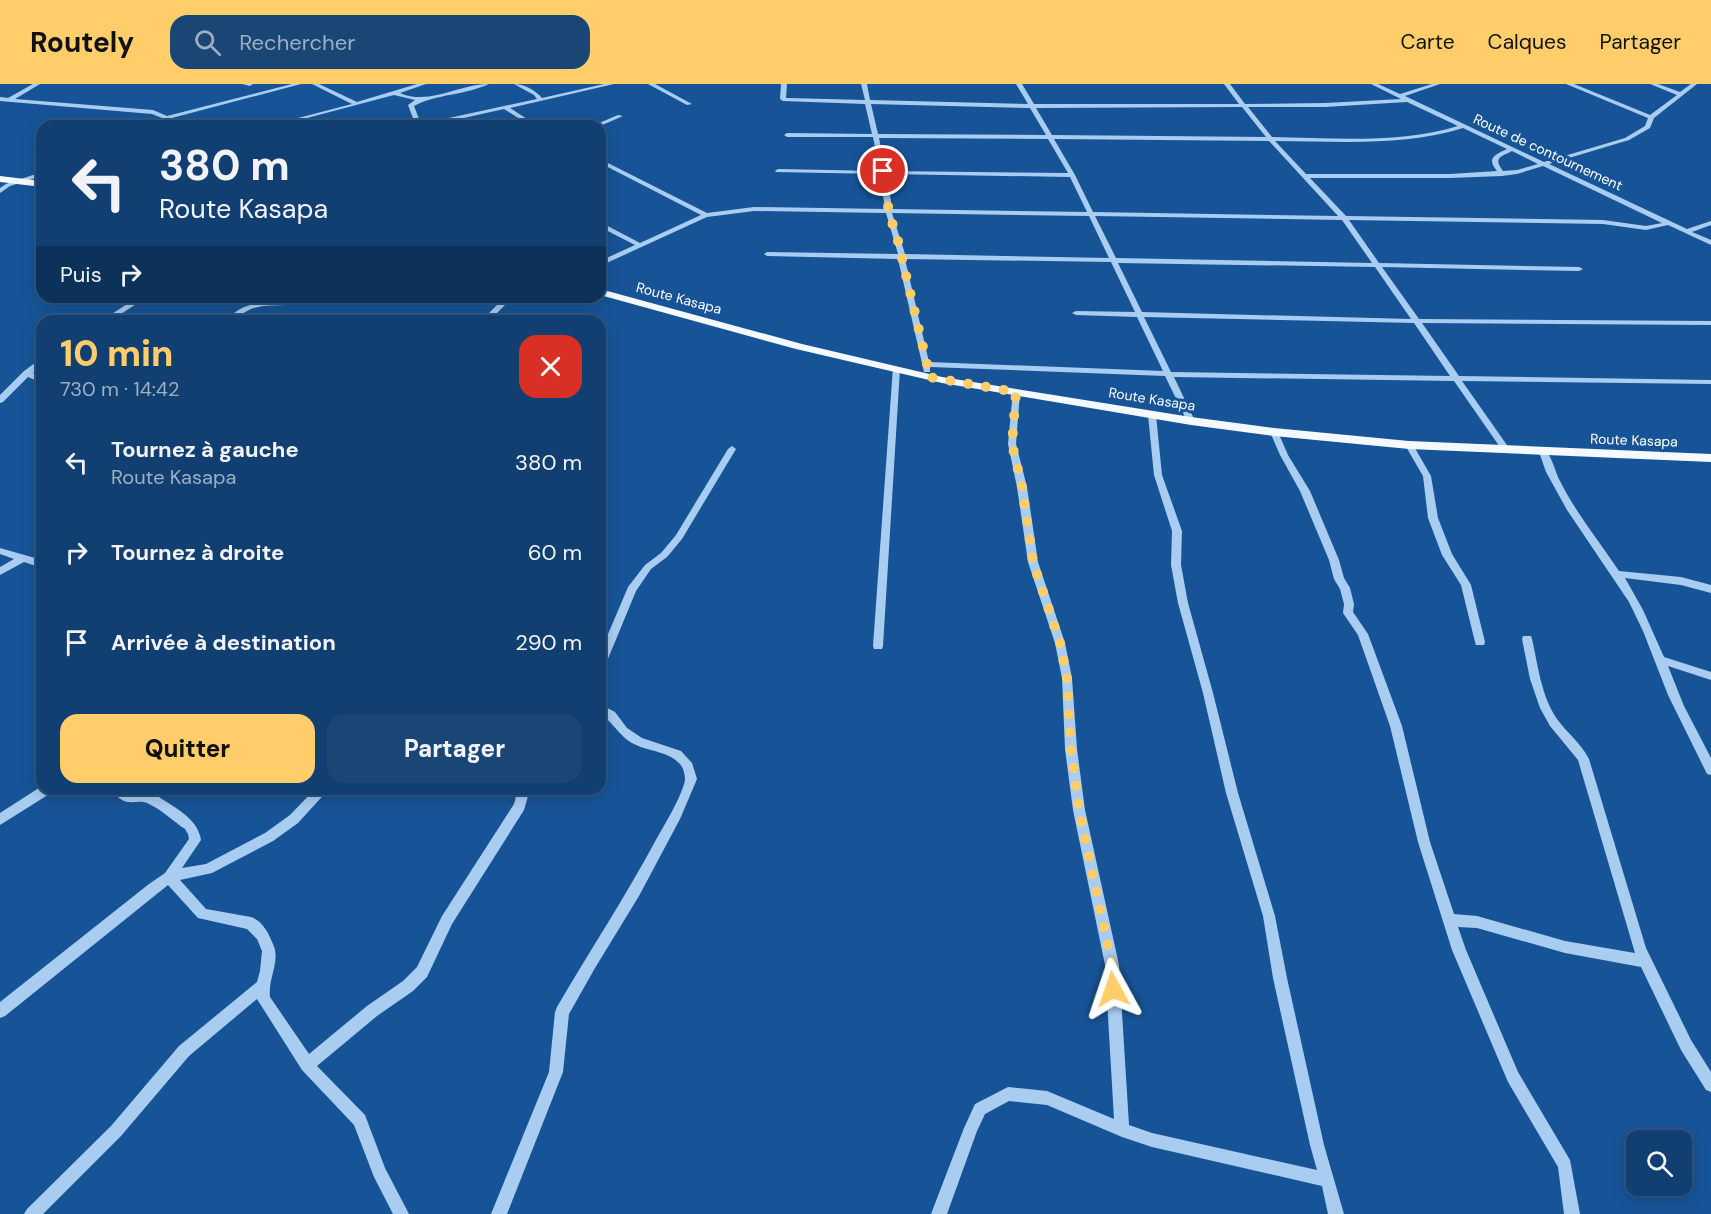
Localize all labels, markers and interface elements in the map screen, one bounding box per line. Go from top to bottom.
search box [170,15,590,69]
text: Routely [30,24,134,61]
icon: search [191,26,224,59]
text: Rechercher [239,28,355,57]
text: Carte [1400,28,1455,56]
text: Calques [1488,28,1566,56]
text: Partager [1599,28,1681,56]
street label: Route de contournement [1470,109,1626,195]
text: 380 m [159,138,290,193]
icon: left [60,144,138,222]
pin [857,145,908,196]
icon: arrive [866,154,899,187]
text: Route Kasapa [159,191,328,226]
icon: right [114,258,147,291]
text: Puis [60,260,102,289]
street label: Route Kasapa [634,278,724,318]
text: 10 min [60,330,173,377]
button: close [519,335,582,398]
text: 730 m · 14:42 [60,376,179,402]
street label: Route Kasapa [1107,383,1197,415]
street label: Route Kasapa [1590,429,1678,451]
text: Tournez à gauche [111,435,299,464]
icon: left [60,446,93,479]
text: 380 m [515,448,582,477]
text: Route Kasapa [111,464,236,490]
icon: right [60,536,93,569]
text: Tournez à droite [111,538,284,567]
text: 60 m [528,538,582,567]
icon: arrive [60,626,93,659]
text: Arrivée à destination [111,628,336,657]
text: 290 m [515,628,582,657]
button: Quitter [60,714,315,783]
button: Partager [327,714,582,783]
position arrow [1081,957,1145,1021]
map controls [1626,1130,1692,1196]
button: search [1626,1130,1692,1196]

